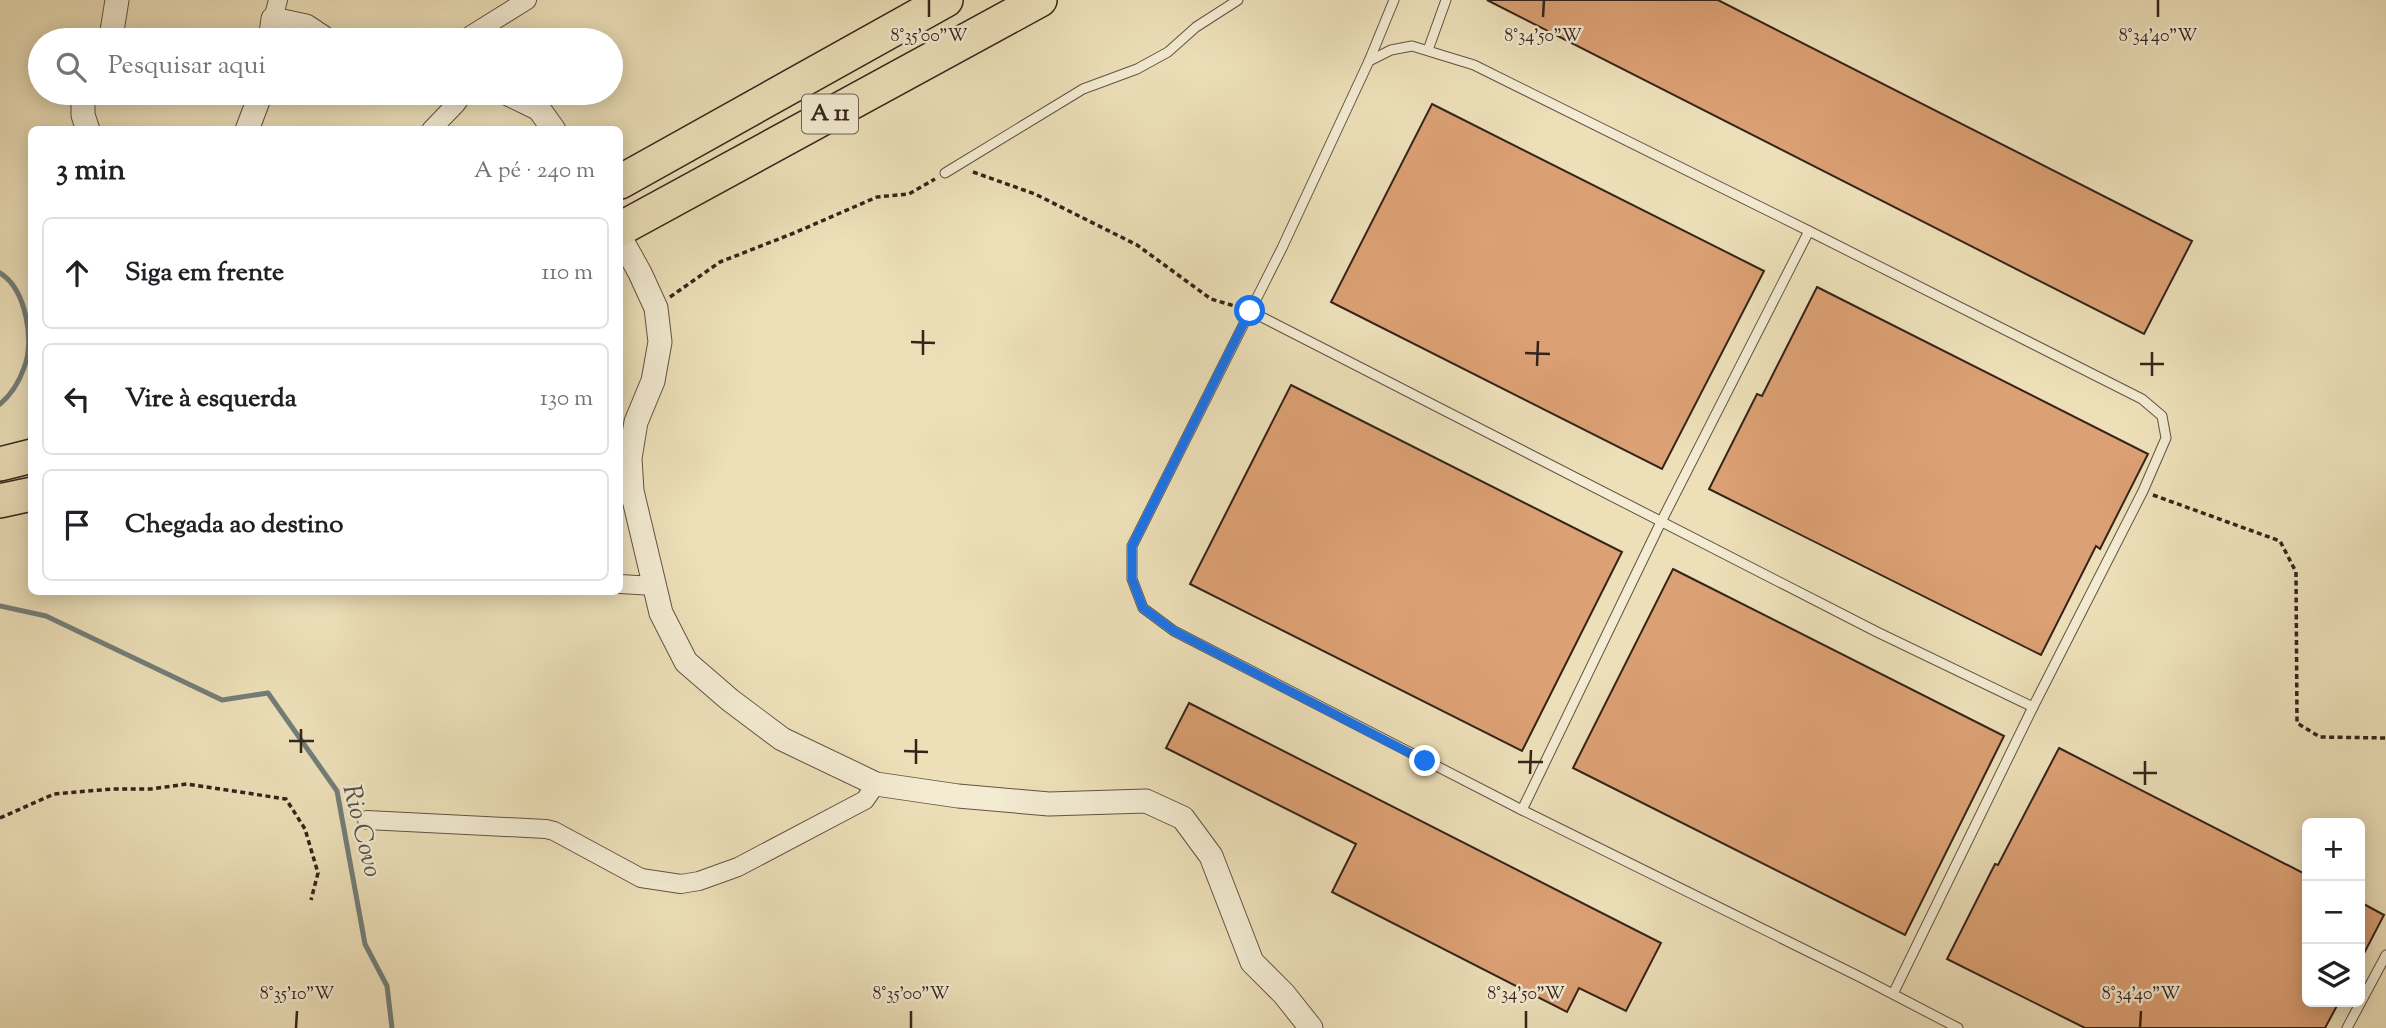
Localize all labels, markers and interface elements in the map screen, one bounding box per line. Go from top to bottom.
text: 8°35'00"W [890,24,968,50]
text: 8°34'50"W [1504,24,1582,50]
text: 8°34'40"W [2119,24,2197,50]
search box [28,28,623,105]
icon: search [52,48,90,86]
text: Pesquisar aqui [108,48,266,85]
road number: A 11 [802,94,858,134]
text: 3 min [56,150,126,193]
text: A pé · 240 m [474,155,595,188]
icon: ahead [58,254,96,292]
text: Siga em frente [125,255,284,292]
text: 110 m [542,257,593,290]
route start [1234,295,1265,326]
icon: left [58,380,96,418]
text: Vire à esquerda [125,381,297,418]
text: 130 m [540,383,593,416]
icon: arrive [58,506,96,544]
text: Chegada ao destino [125,507,343,544]
route end [1409,745,1440,776]
water label: Rio Covo [332,781,390,881]
map controls [2302,818,2365,1007]
button: + [2302,818,2365,881]
button: − [2302,881,2365,944]
button: layers [2302,944,2365,1007]
text: 8°35'10"W [260,982,334,1008]
text: 8°35'00"W [872,982,950,1008]
text: 8°34'50"W [1487,982,1565,1008]
text: 8°34'40"W [2102,982,2180,1008]

